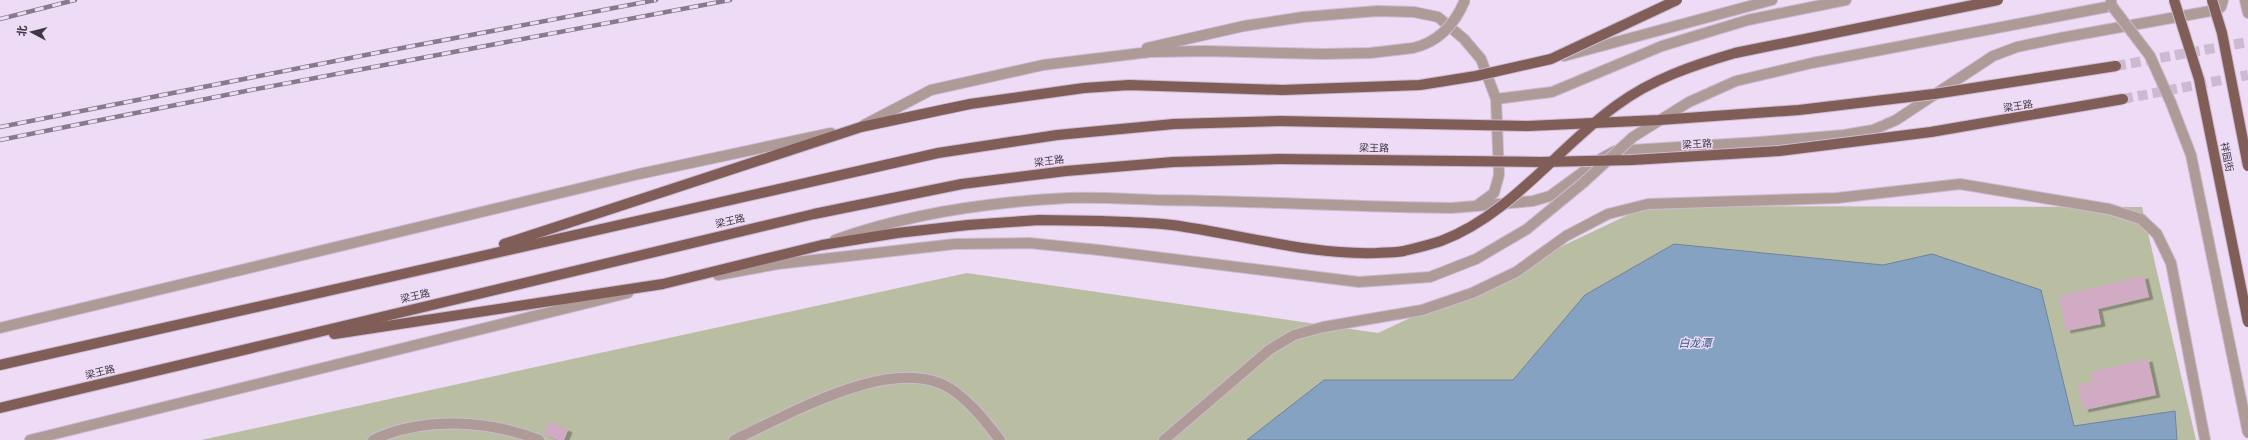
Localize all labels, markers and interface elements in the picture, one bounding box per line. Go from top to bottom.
north arrow [12,12,52,52]
text: 北 [14,24,30,37]
street label: 梁王路 [2002,97,2034,115]
street label: 梁王路 [1682,136,1712,152]
street label: 梁王路 [1359,141,1389,155]
street label: 祥园街 [2218,141,2236,173]
street label: 梁王路 [1033,153,1065,169]
street label: 梁王路 [714,211,746,231]
street label: 梁王路 [399,286,431,306]
water label: 白龙潭 [1679,336,1713,350]
street label: 梁王路 [84,362,116,382]

